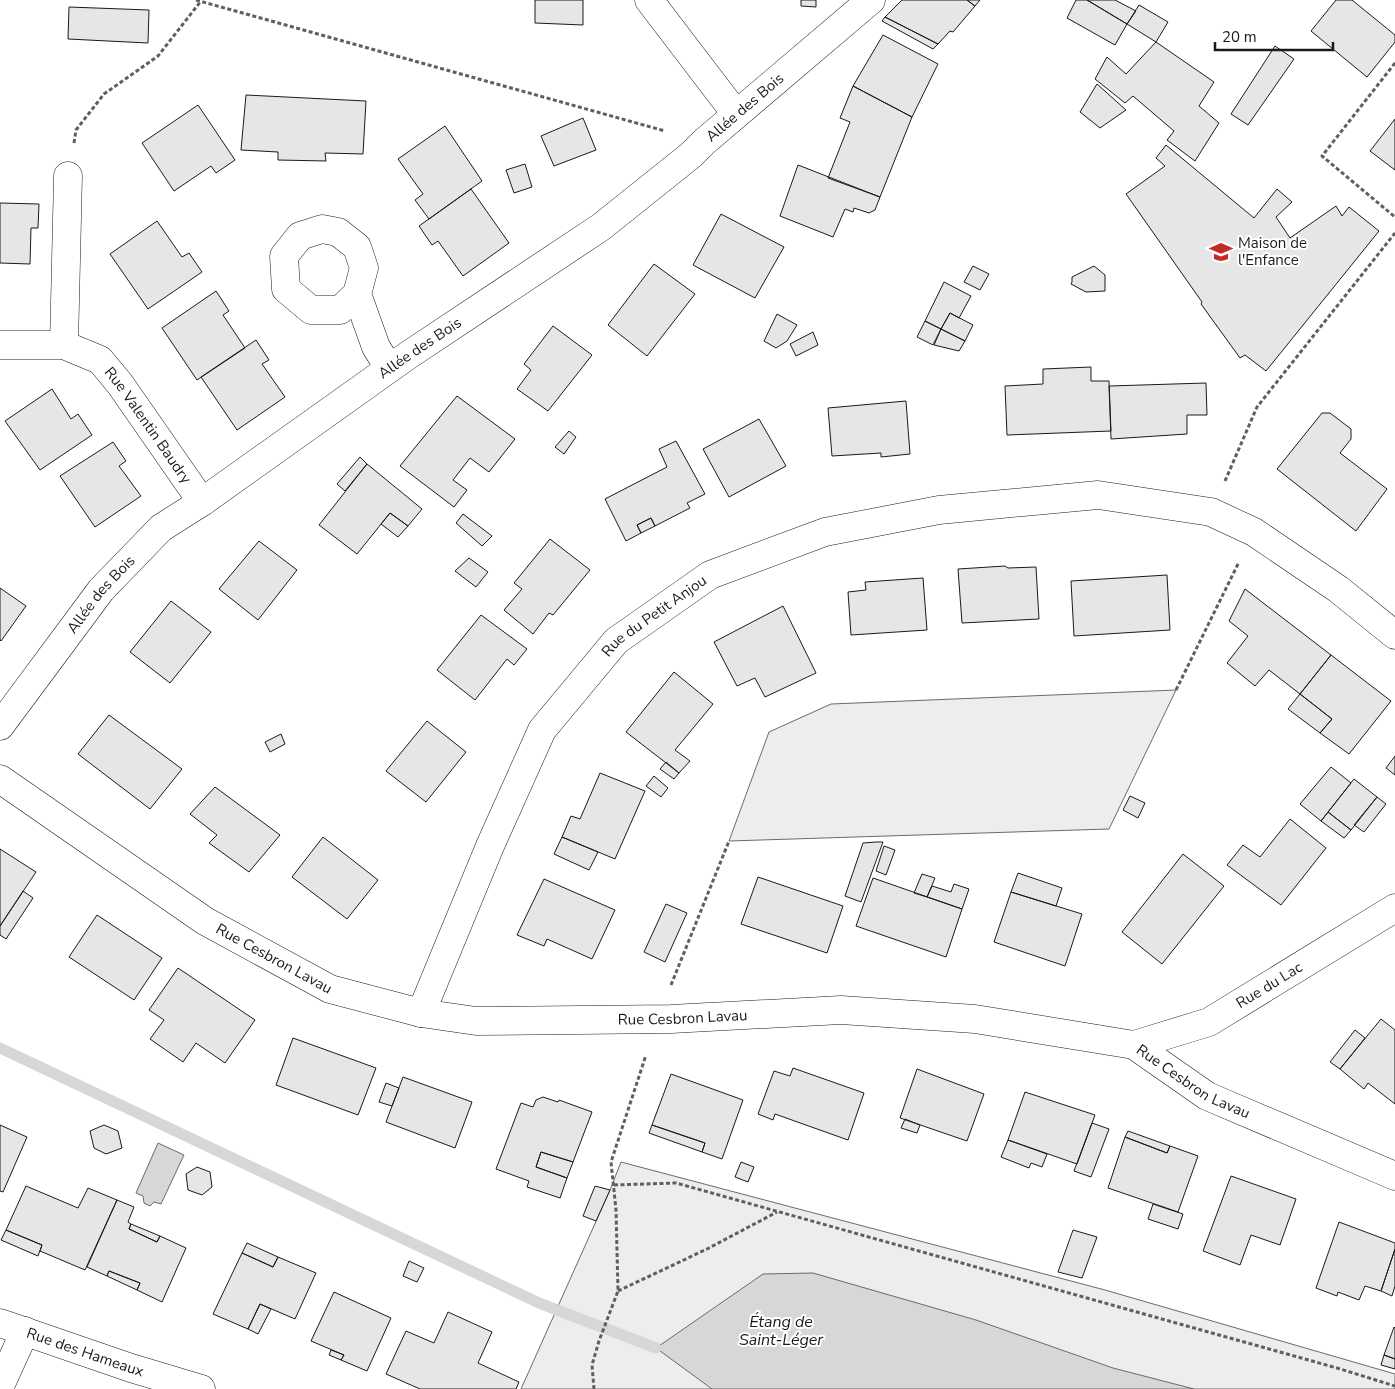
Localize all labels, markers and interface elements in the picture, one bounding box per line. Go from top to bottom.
scale bar [1215,20,1332,52]
text: 20 m [1222,27,1257,47]
street label: Allée des Bois [701,68,788,146]
place label: Maison de l'Enfance [1238,233,1307,270]
school or university icon: Maison de l'Enfance [1208,239,1234,265]
street label: Allée des Bois [374,313,465,383]
street label: Rue Valentin Baudry [100,363,196,488]
street label: Allée des Bois [62,551,139,637]
street label: Rue du Petit Anjou [597,570,711,661]
street label: Rue Cesbron Lavau [212,919,336,998]
street label: Rue du Lac [1232,957,1306,1013]
street label: Rue Cesbron Lavau [618,1005,748,1030]
street label: Rue Cesbron Lavau [1132,1040,1253,1123]
water label: Étang de Saint-Léger [739,1311,824,1351]
street label: Rue des Hameaux [24,1323,146,1381]

